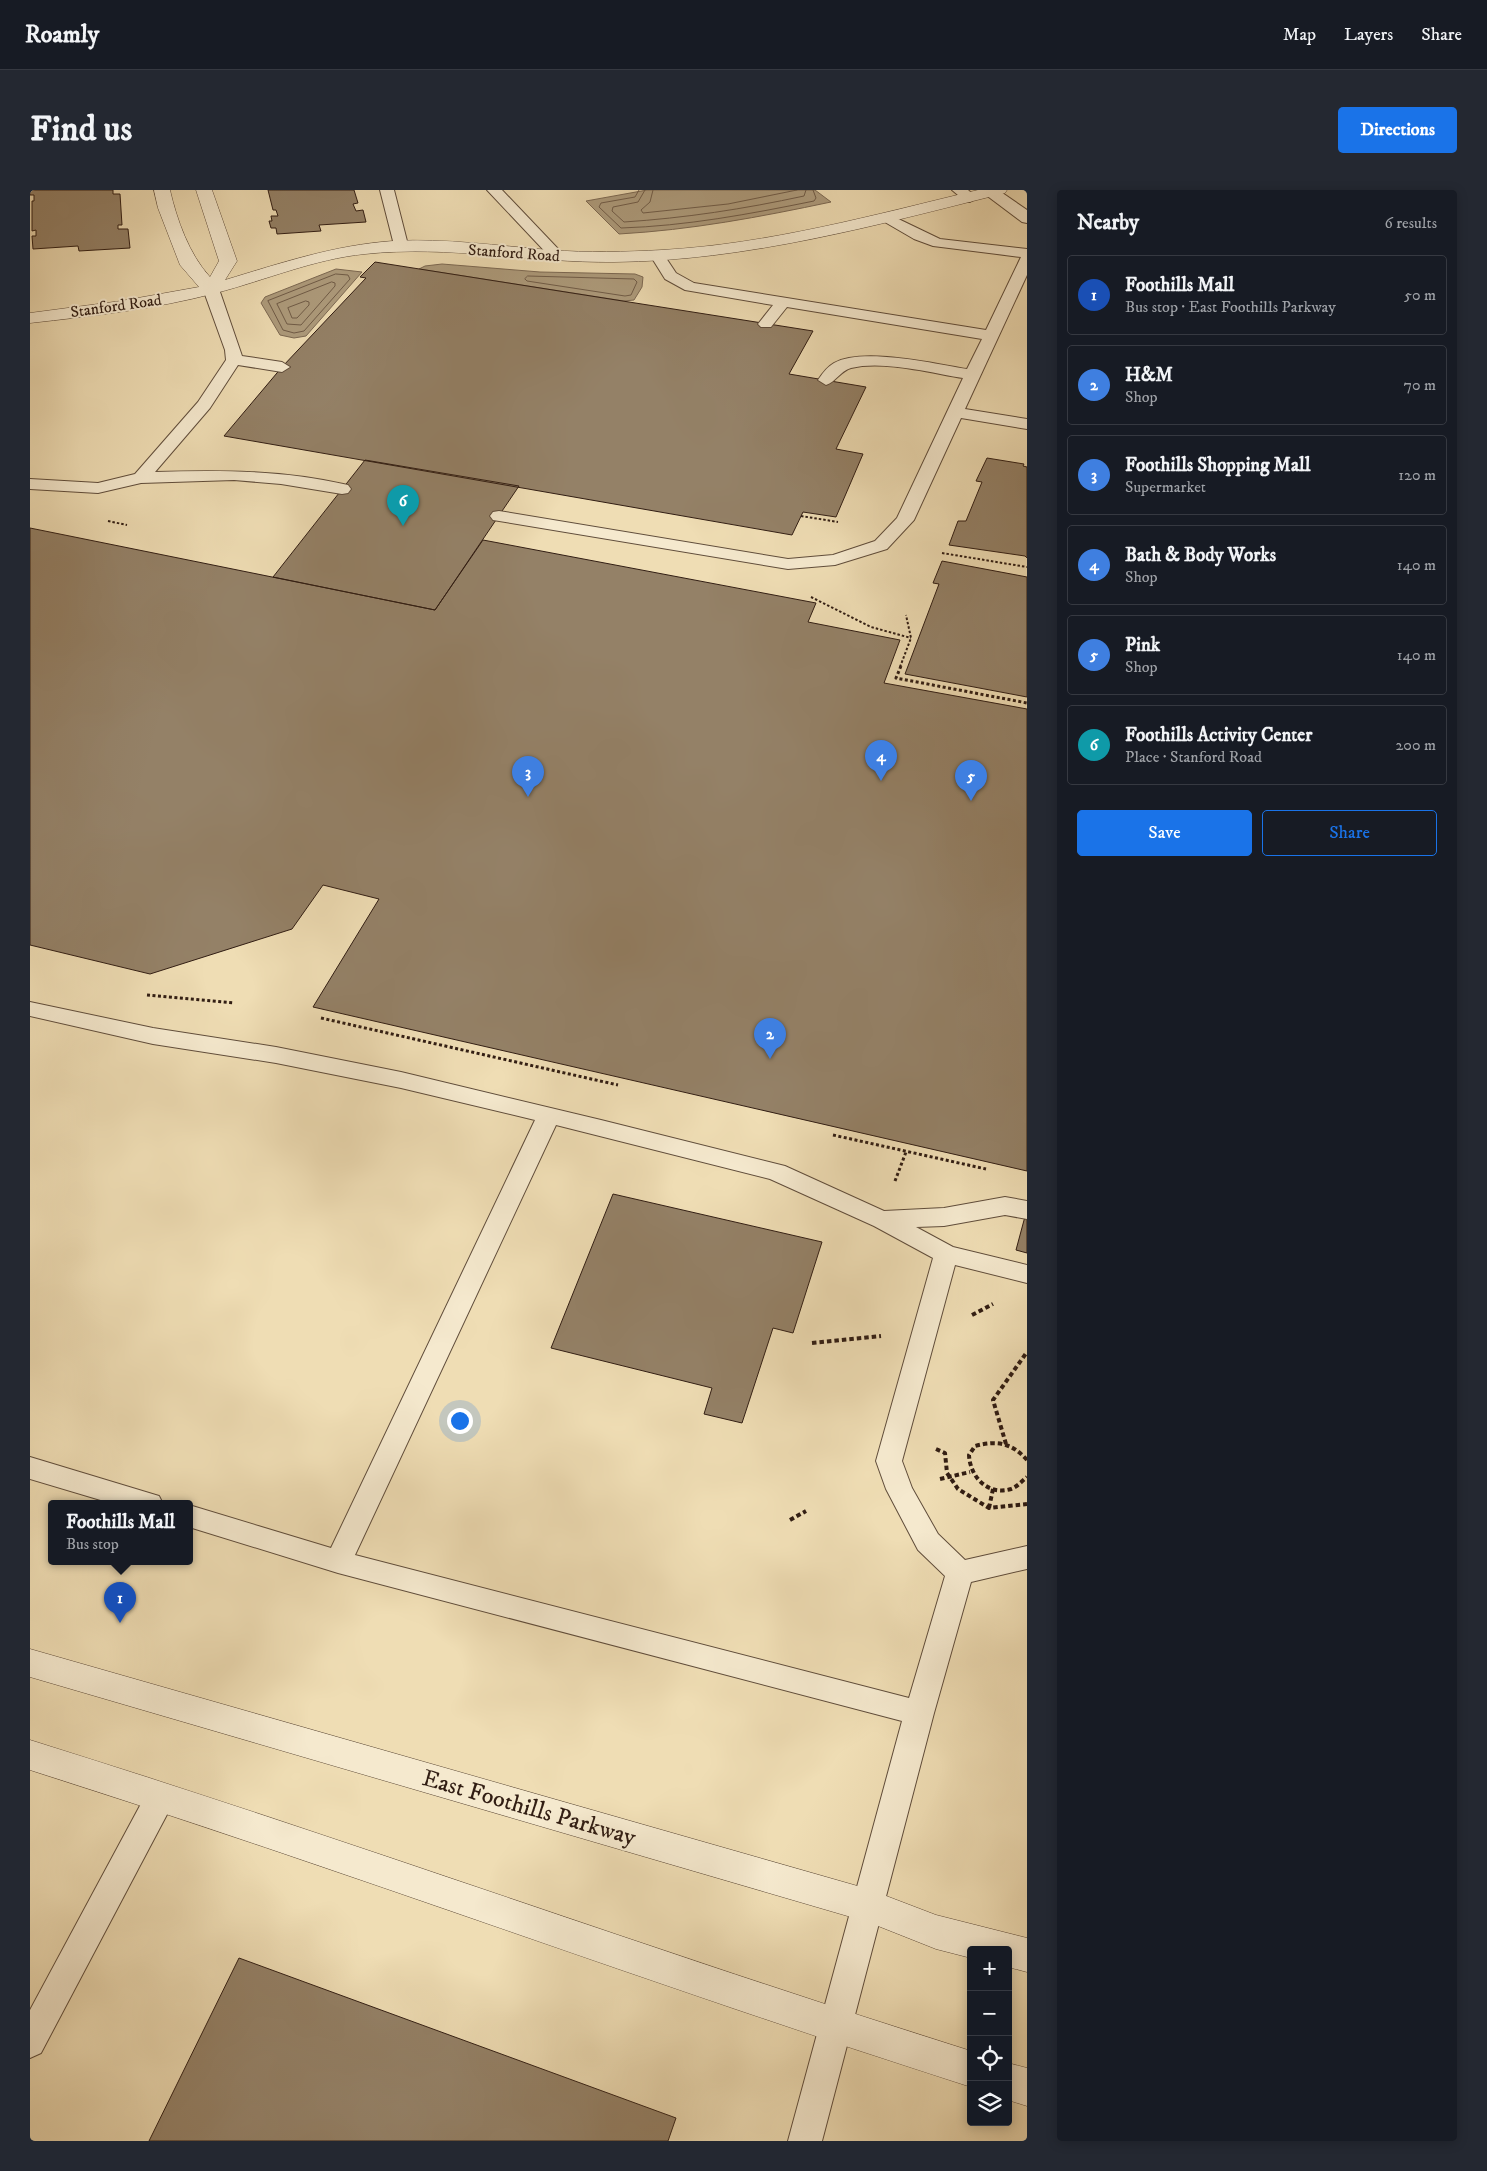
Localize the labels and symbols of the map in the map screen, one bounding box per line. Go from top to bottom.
street label: Stanford Road [467,240,561,266]
street label: Stanford Road [69,290,163,322]
pin: 6 [387,485,419,526]
pin: 4 [865,740,897,781]
pin: 3 [512,756,544,797]
pin: 5 [955,760,987,801]
pin: 2 [754,1018,786,1059]
your location [447,1408,473,1434]
pin: 1 [104,1582,136,1623]
street label: East Foothills Parkway [419,1763,640,1853]

